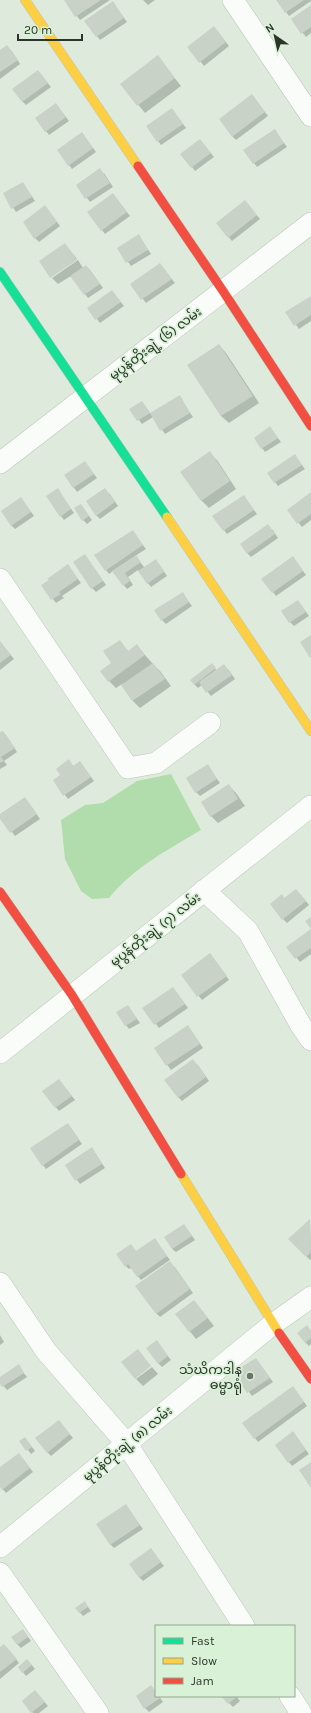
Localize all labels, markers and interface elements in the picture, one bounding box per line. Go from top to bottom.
scale bar [18,16,82,42]
north arrow [255,16,295,56]
text: N [263,21,277,36]
text: 20 m [24,23,52,37]
street label: မုပွန်တိုးချဲ့ (၆) လမ်း [106,303,206,385]
street label: မုပွန်တိုးချဲ့ (၇) လမ်း [107,889,205,972]
place label: သံဃိကဒါန ဓမ္မာရုံ [179,1361,242,1395]
marker: သံဃိကဒါန ဓမ္မာရုံ [245,1371,255,1381]
street label: မုပွန်တိုးချဲ့ (၈) လမ်း [79,1402,177,1486]
legend [155,1625,295,1697]
text: Fast [191,1634,215,1648]
text: Slow [191,1654,217,1668]
text: Jam [191,1674,214,1688]

